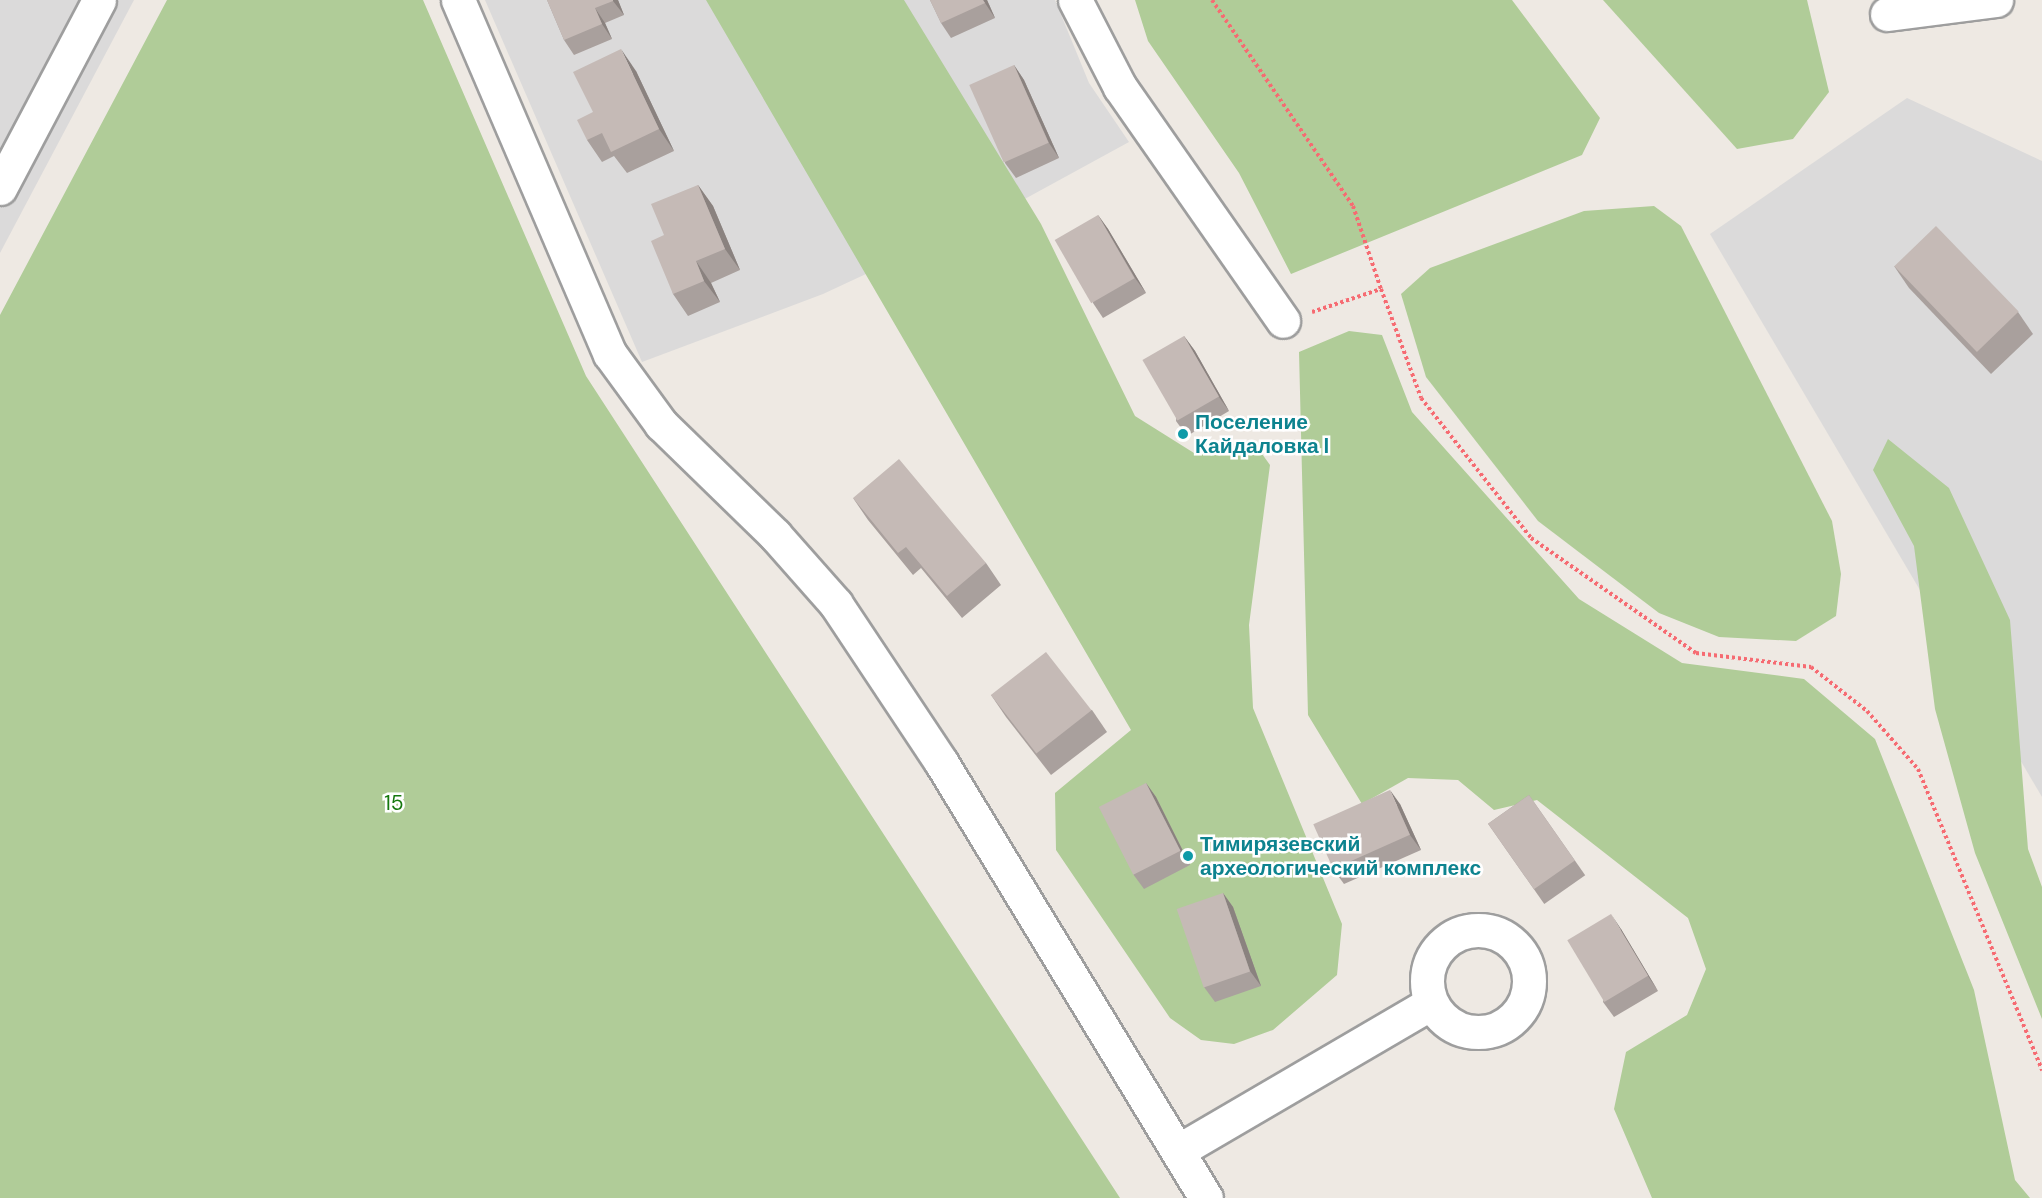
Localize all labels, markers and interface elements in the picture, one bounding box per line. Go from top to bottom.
place label: Поселение Кайдаловка I [1195,409,1329,459]
marker: Поселение Кайдаловка I [1176,427,1190,441]
park label: 15 [384,790,404,816]
place label: Тимирязевский археологический комплекс [1200,831,1481,881]
marker: Тимирязевский археологический комплекс [1181,849,1195,863]

